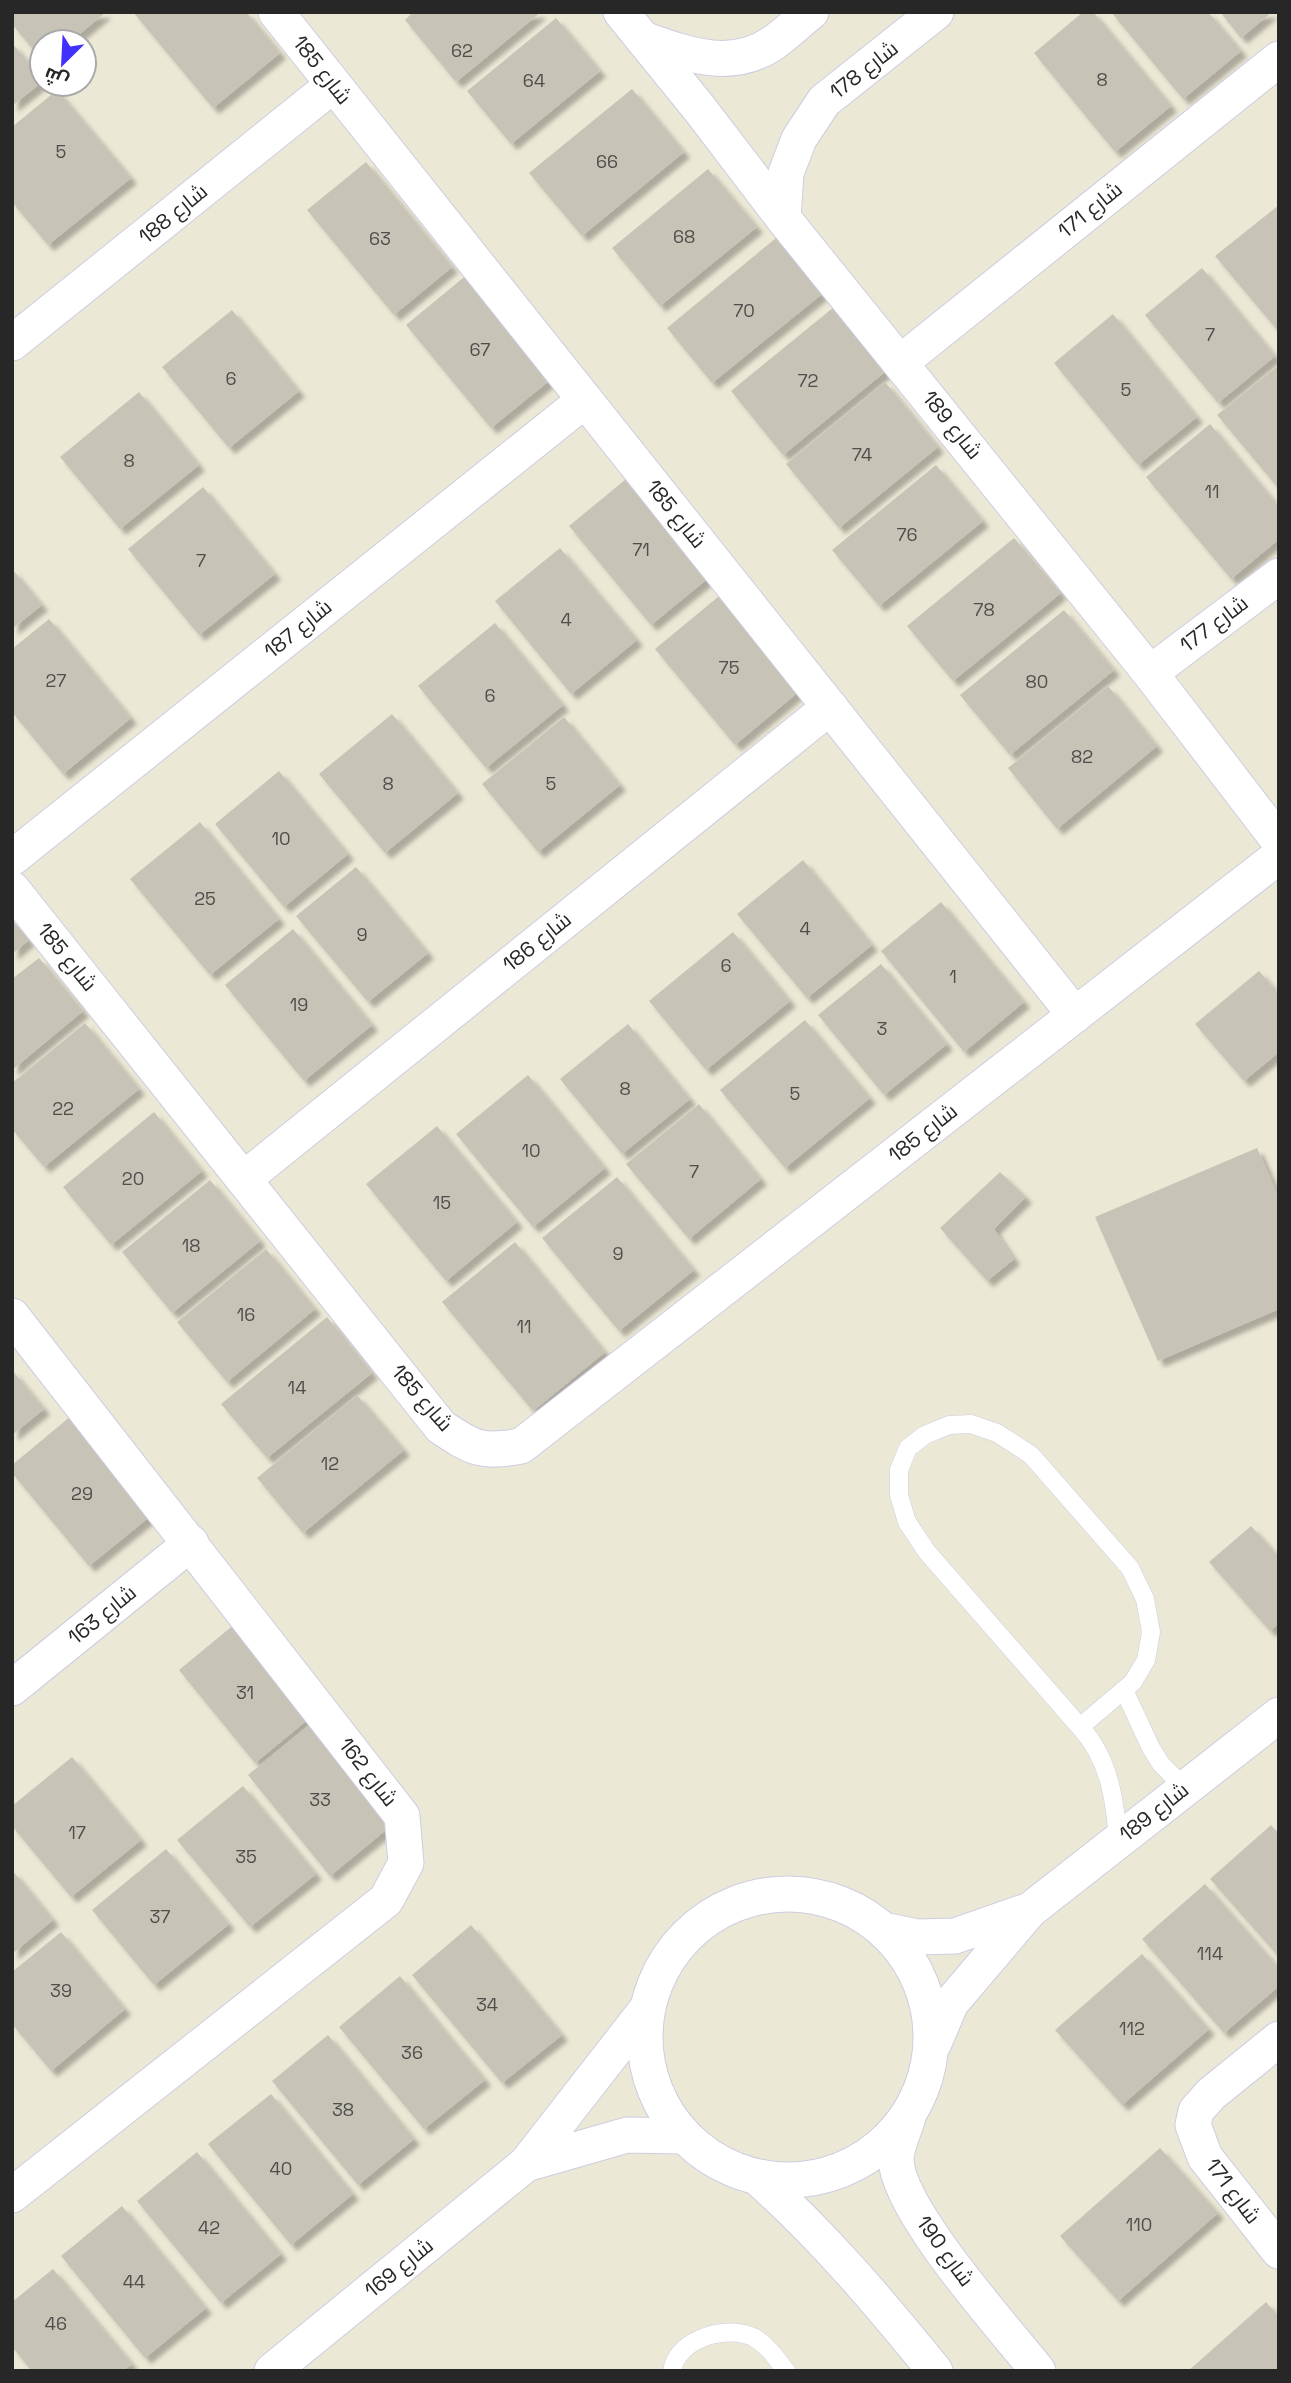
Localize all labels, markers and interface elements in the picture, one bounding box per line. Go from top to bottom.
north arrow [28,28,98,98]
street label: شارع 185 [286,30,358,110]
street label: شارع 178 [824,34,904,106]
house number: 62 [451,39,473,62]
text: ش [40,62,73,94]
house number: 8 [1096,68,1108,91]
house number: 64 [523,69,545,92]
house number: 5 [56,140,66,163]
house number: 66 [596,150,618,173]
street label: شارع 171 [1052,175,1128,245]
street label: شارع 188 [133,178,213,250]
house number: 68 [673,225,695,248]
house number: 63 [369,227,391,250]
house number: 70 [733,299,755,322]
house number: 7 [1205,323,1215,346]
house number: 67 [470,338,490,361]
house number: 6 [225,367,237,390]
house number: 72 [798,369,818,392]
house number: 5 [1121,378,1131,401]
street label: شارع 189 [916,385,988,465]
house number: 74 [852,443,872,466]
house number: 8 [123,449,135,472]
street label: شارع 185 [640,474,712,554]
house number: 11 [1204,480,1220,503]
house number: 76 [896,523,918,546]
house number: 71 [632,538,650,561]
house number: 7 [196,549,206,572]
street label: شارع 177 [1174,589,1254,659]
street label: شارع 187 [258,593,338,665]
house number: 78 [973,598,995,621]
house number: 4 [560,608,572,631]
house number: 75 [719,656,739,679]
house number: 27 [46,669,66,692]
house number: 80 [1026,670,1048,693]
house number: 6 [484,684,496,707]
house number: 82 [1071,745,1093,768]
house number: 8 [382,772,394,795]
house number: 5 [546,772,556,795]
house number: 10 [271,827,291,850]
house number: 25 [194,887,216,910]
street label: شارع 186 [497,906,577,978]
street label: شارع 185 [31,917,103,997]
house number: 4 [799,917,811,940]
house number: 9 [356,923,368,946]
house number: 6 [720,954,732,977]
house number: 1 [949,965,957,988]
house number: 19 [290,993,308,1016]
house number: 3 [877,1017,887,1040]
house number: 8 [619,1077,631,1100]
house number: 5 [790,1082,800,1105]
house number: 22 [52,1097,74,1120]
street label: شارع 185 [883,1097,963,1169]
house number: 10 [521,1139,541,1162]
house number: 7 [689,1160,699,1183]
house number: 20 [122,1167,144,1190]
house number: 15 [433,1191,451,1214]
house number: 18 [182,1234,200,1257]
house number: 9 [612,1242,624,1265]
house number: 16 [237,1303,255,1326]
house number: 11 [516,1315,532,1338]
street label: شارع 185 [385,1358,459,1438]
house number: 14 [288,1376,306,1399]
house number: 12 [321,1452,339,1475]
house number: 29 [71,1482,93,1505]
street label: شارع 163 [62,1579,142,1651]
house number: 31 [236,1681,254,1704]
street label: شارع 162 [332,1732,404,1812]
street label: شارع 189 [1114,1776,1194,1848]
house number: 33 [309,1788,331,1811]
house number: 17 [68,1821,86,1844]
house number: 35 [235,1845,257,1868]
house number: 37 [149,1905,171,1928]
house number: 114 [1197,1942,1223,1965]
house number: 39 [50,1979,72,2002]
house number: 34 [476,1993,498,2016]
house number: 112 [1119,2017,1145,2040]
house number: 36 [401,2041,423,2064]
house number: 38 [332,2098,354,2121]
street label: شارع 171 [1199,2153,1267,2229]
house number: 40 [270,2157,292,2180]
street label: شارع 190 [910,2210,980,2292]
house number: 110 [1126,2213,1152,2236]
house number: 42 [198,2216,220,2239]
street label: شارع 169 [359,2232,439,2304]
house number: 44 [123,2270,145,2293]
house number: 46 [45,2312,67,2335]

